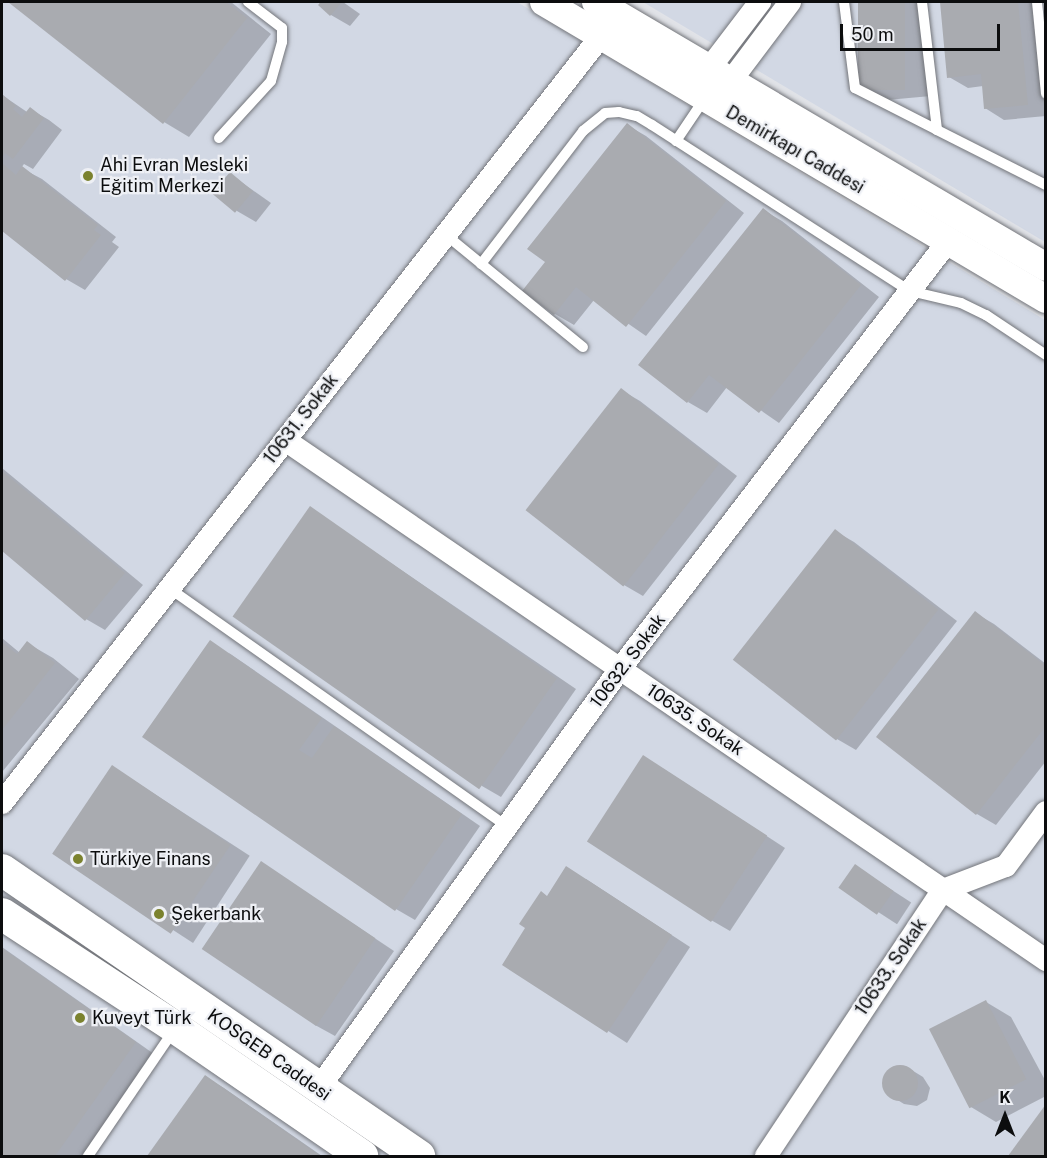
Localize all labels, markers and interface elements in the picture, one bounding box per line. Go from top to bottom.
scale bar [843,12,1004,50]
text: 50 m [851,24,894,45]
street label: Demirkapı Caddesi [722,102,868,198]
place label: Ahi Evran Mesleki Eğitim Merkezi [100,155,248,198]
marker: Ahi Evran Mesleki Eğitim Merkezi [81,169,95,183]
street label: 10631. Sokak [259,370,343,468]
street label: 10632. Sokak [586,610,670,712]
street label: 10635. Sokak [642,680,748,760]
place label: Türkiye Finans [90,848,211,870]
marker: Türkiye Finans [71,852,85,866]
place label: Şekerbank [171,903,261,925]
marker: Şekerbank [152,907,166,921]
street label: 10633. Sokak [851,914,931,1020]
street label: KOSGEB Caddesi [203,1004,335,1106]
place label: Kuveyt Türk [92,1007,192,1029]
marker: Kuveyt Türk [73,1011,87,1025]
north arrow [975,1086,1035,1146]
text: K [999,1088,1011,1107]

